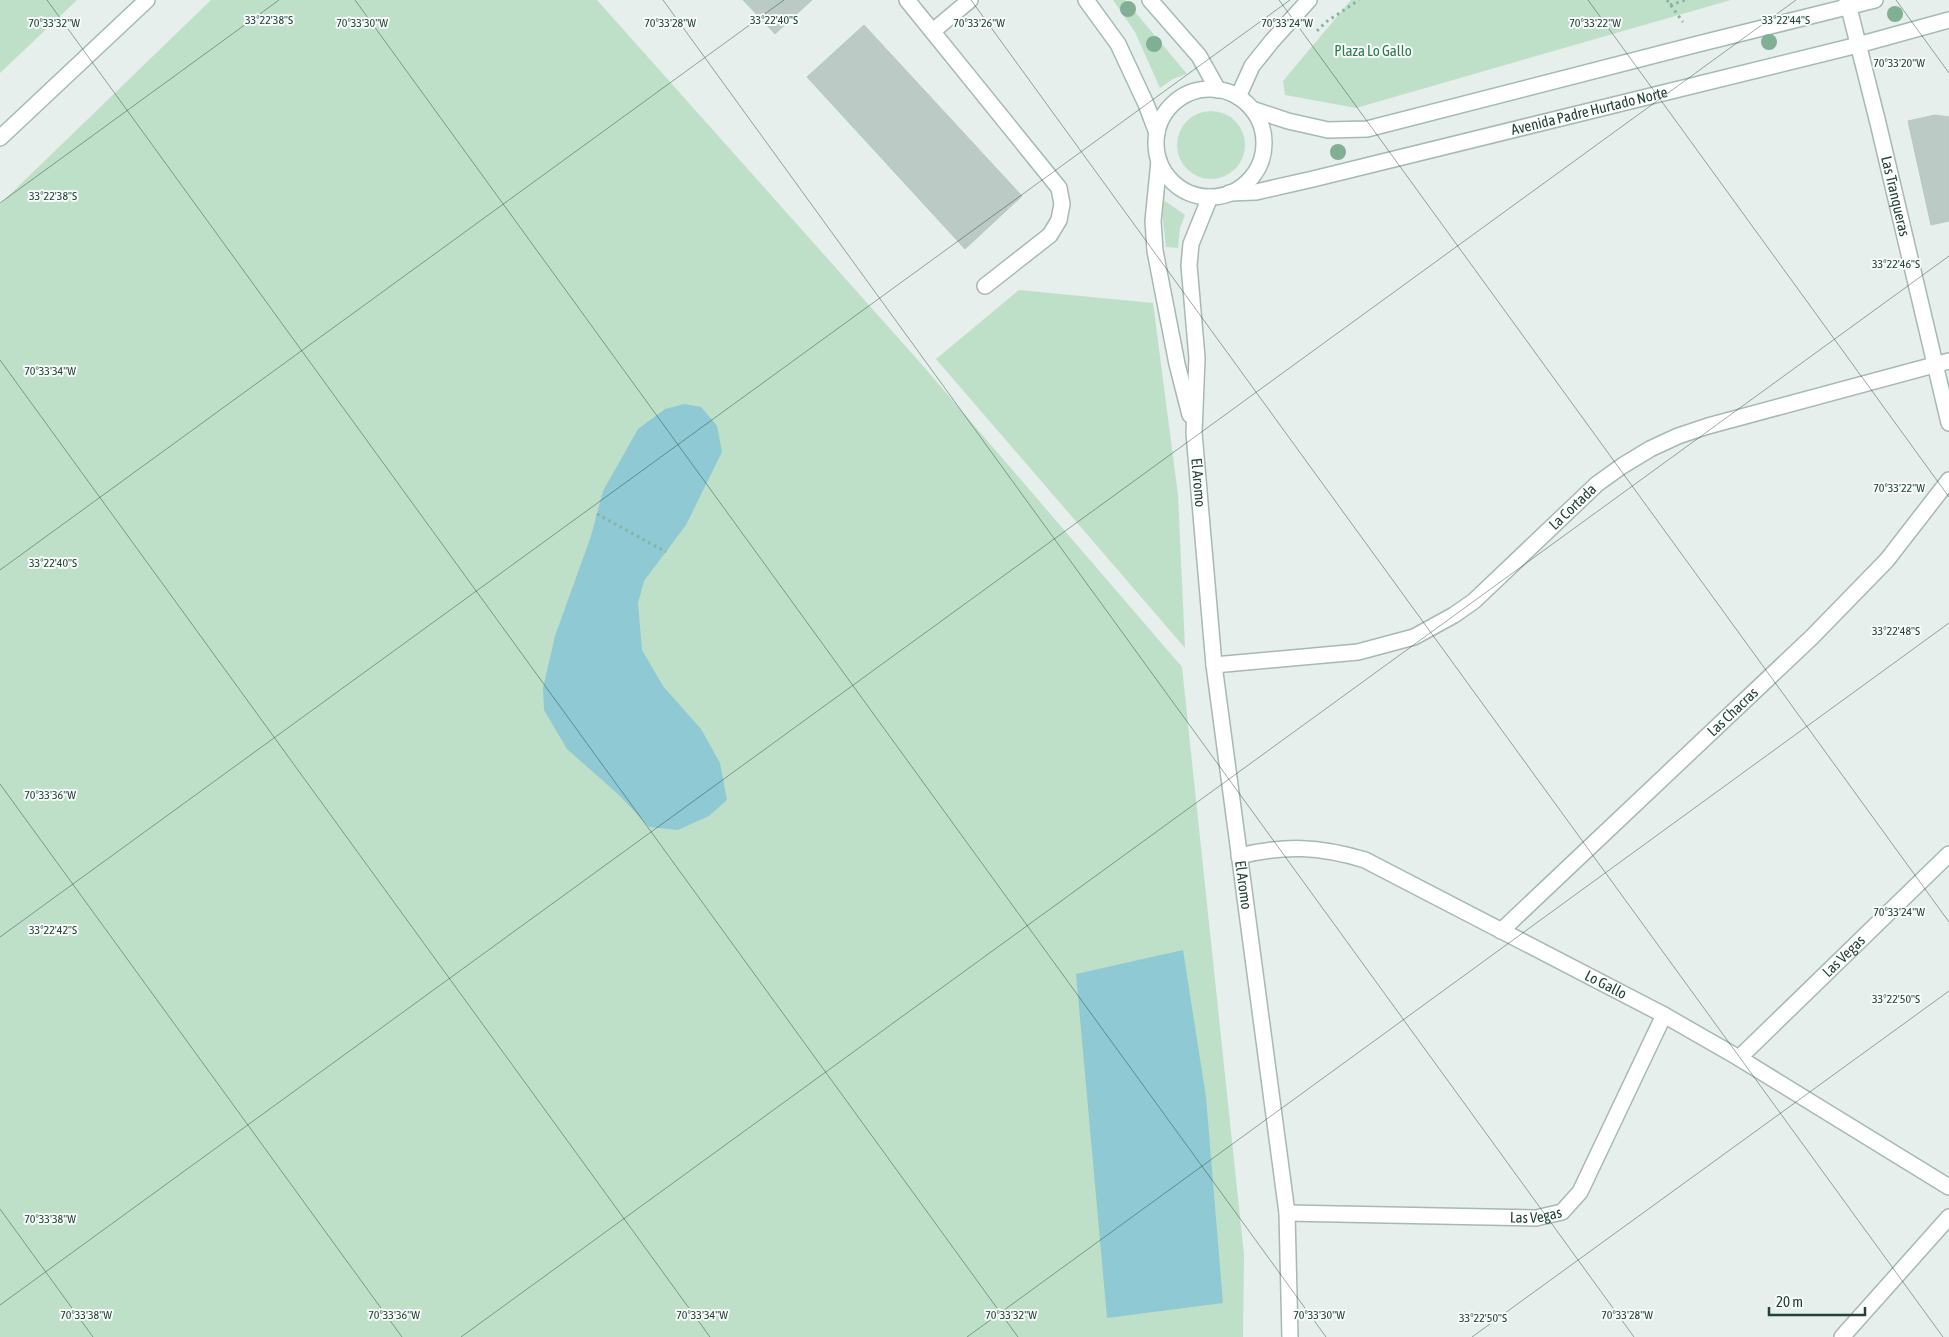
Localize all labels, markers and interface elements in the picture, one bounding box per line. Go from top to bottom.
text: 33°22'38"S [245,13,293,27]
text: 33°22'40"S [750,13,798,27]
text: 33°22'44"S [1762,13,1810,27]
text: 70°33'32"W [28,16,80,30]
text: 70°33'30"W [336,16,388,30]
text: 70°33'28"W [644,16,696,30]
text: 70°33'26"W [953,16,1005,30]
text: 70°33'24"W [1261,16,1313,30]
text: 70°33'22"W [1569,16,1621,30]
park label: Plaza Lo Gallo [1334,42,1412,59]
text: 70°33'20"W [1873,56,1925,70]
street label: Avenida Padre Hurtado Norte [1509,83,1669,138]
street label: Las Tranqueras [1878,154,1913,238]
text: 33°22'38"S [29,189,77,203]
text: 33°22'46"S [1872,257,1920,271]
text: 70°33'34"W [24,364,76,378]
street label: El Aromo [1188,457,1209,508]
street label: La Cortada [1545,480,1599,533]
text: 70°33'22"W [1873,481,1925,495]
text: 33°22'40"S [29,556,77,570]
text: 33°22'48"S [1872,624,1920,638]
street label: Las Chacras [1704,684,1761,739]
text: 70°33'36"W [24,788,76,802]
street label: El Aromo [1232,859,1255,910]
text: 70°33'24"W [1873,905,1925,919]
text: 33°22'42"S [29,923,77,937]
street label: Las Vegas [1819,932,1868,980]
street label: Lo Gallo [1582,967,1630,1002]
text: 33°22'50"S [1872,992,1920,1006]
street label: Las Vegas [1510,1203,1563,1226]
text: 70°33'38"W [24,1212,76,1226]
scale bar [1769,1284,1865,1316]
text: 20 m [1776,1293,1803,1310]
text: 70°33'38"W [60,1308,112,1322]
text: 70°33'36"W [368,1308,420,1322]
text: 70°33'34"W [676,1308,728,1322]
text: 70°33'32"W [985,1308,1037,1322]
text: 70°33'30"W [1293,1308,1345,1322]
text: 70°33'28"W [1601,1308,1653,1322]
text: 33°22'50"S [1459,1311,1507,1325]

